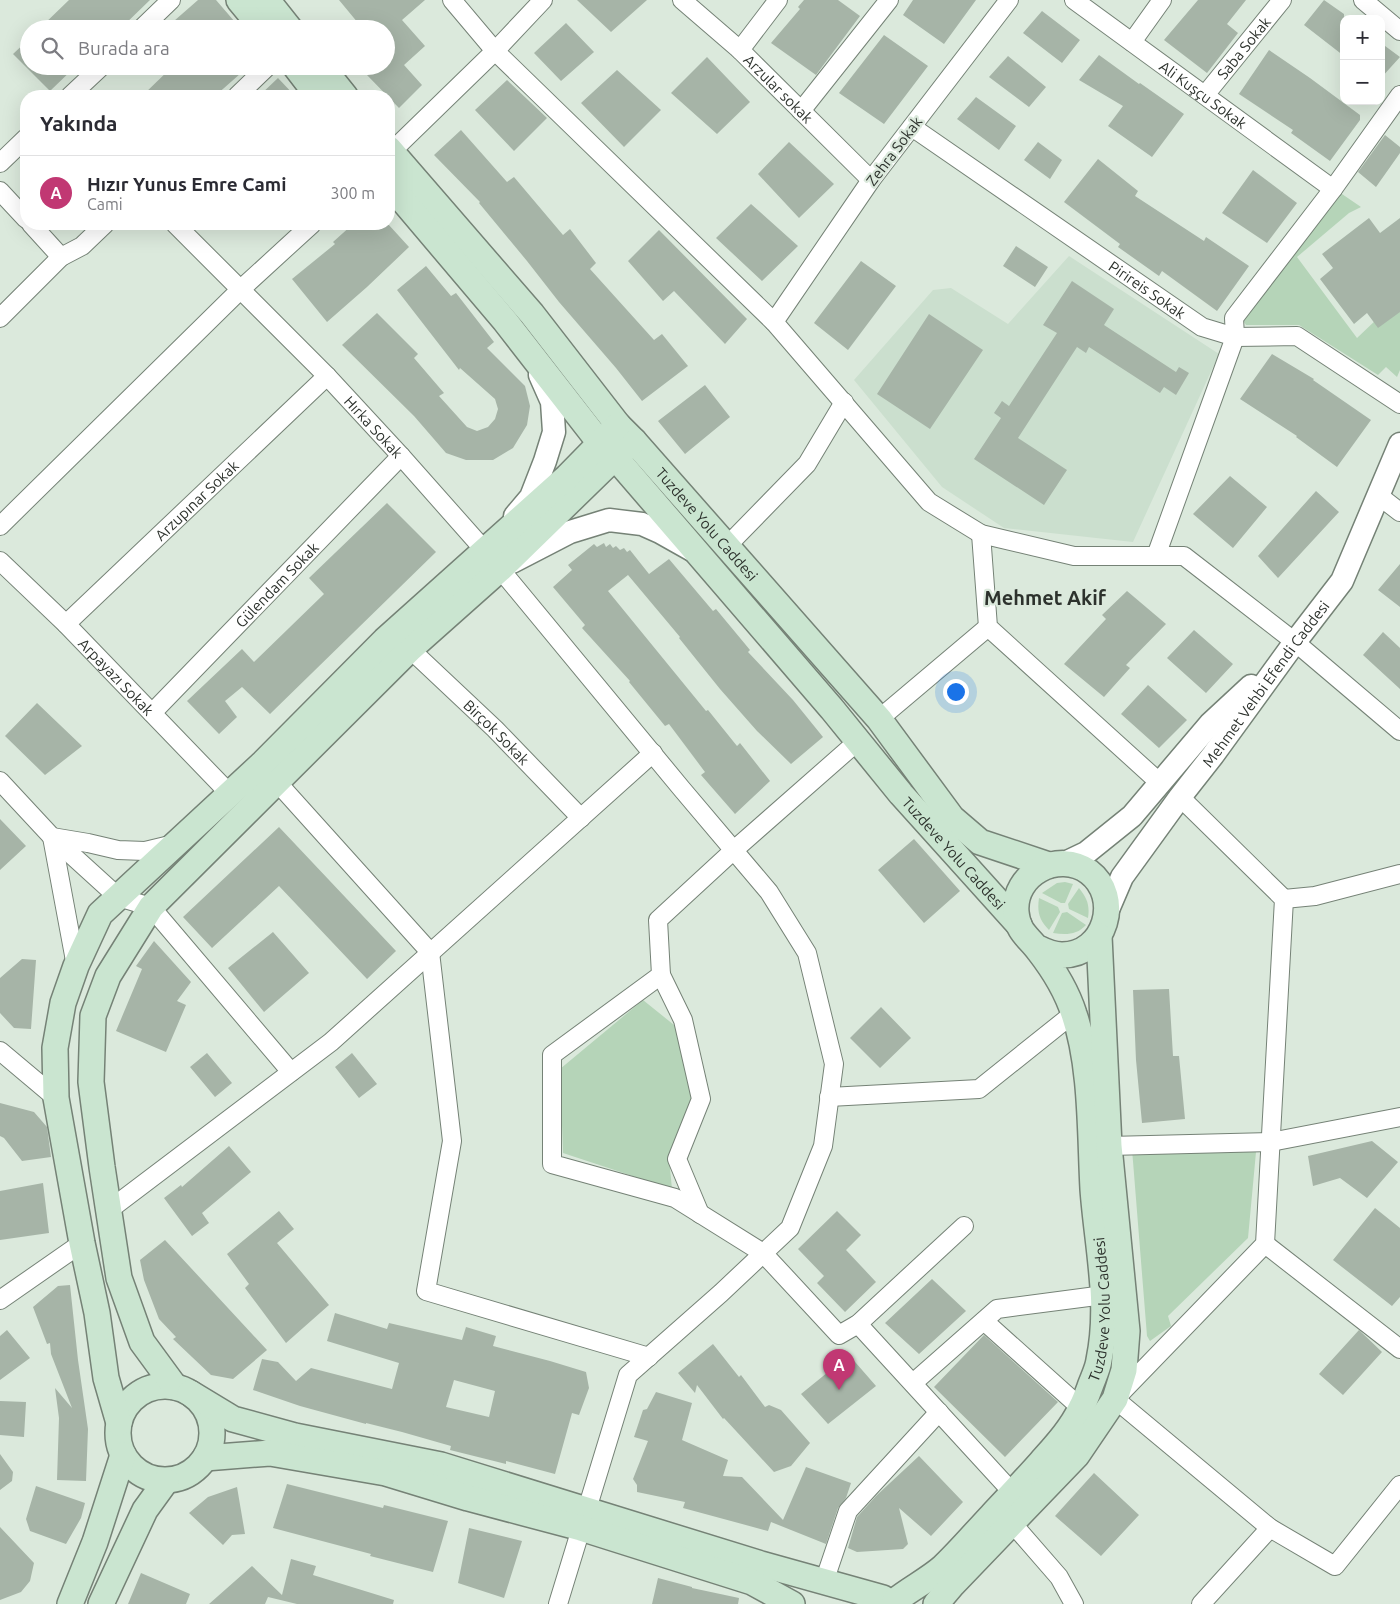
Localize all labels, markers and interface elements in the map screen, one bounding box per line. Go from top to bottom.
street label: Saba Sokak [1213,13,1274,82]
map controls [1340,15,1385,105]
button: + [1340,15,1385,60]
search box [20,20,395,75]
icon: search [38,34,66,62]
text: Burada ara [78,37,170,59]
street label: Arzular sokak [741,51,817,126]
street label: Ali Kuşçu Sokak [1156,57,1250,132]
button: − [1340,60,1385,105]
text: Yakında [40,111,117,135]
street label: Zehra Sokak [863,113,926,189]
text: Hızır Yunus Emre Cami [87,173,286,195]
text: A [50,184,62,202]
text: 300 m [330,184,375,202]
text: Cami [87,195,123,213]
street label: Pirireis Sokak [1106,257,1189,322]
street label: Hırka Sokak [341,392,407,461]
street label: Arzupınar Sokak [151,456,242,543]
street label: Tuzdeve Yolu Caddesi [653,464,761,584]
street label: Gülendam Sokak [232,538,322,630]
district label: Mehmet Akif [984,586,1107,609]
street label: Mehmet Vehbi Efendi Caddesi [1199,597,1332,770]
street label: Arpayazı Sokak [76,634,158,719]
your location [943,679,969,705]
street label: Birçok Sokak [461,696,533,768]
street label: Tuzdeve Yolu Caddesi [899,793,1009,913]
street label: Tuzdeve Yolu Caddesi [1084,1236,1112,1384]
pin: A [823,1349,855,1390]

